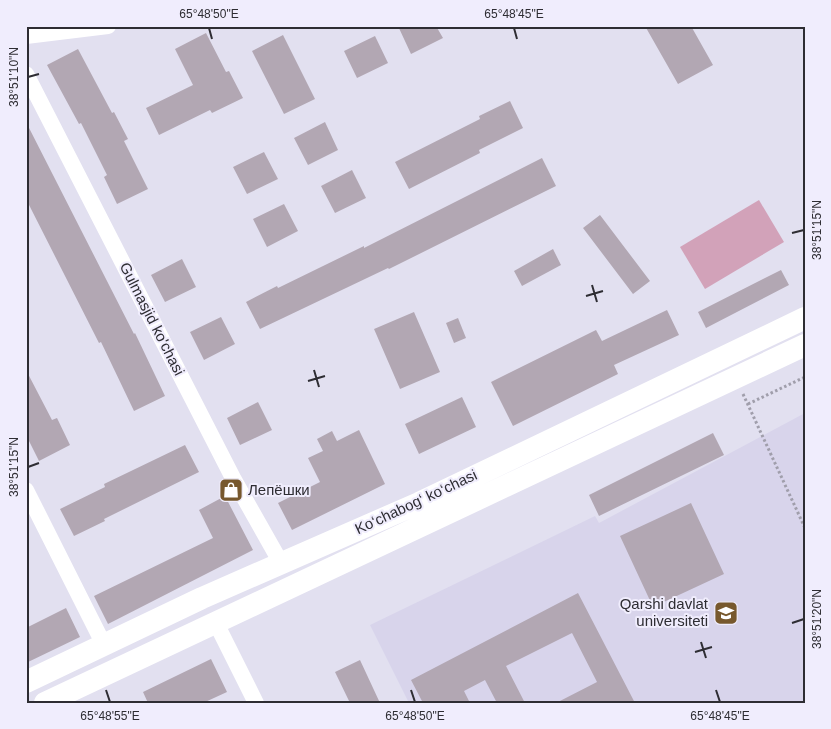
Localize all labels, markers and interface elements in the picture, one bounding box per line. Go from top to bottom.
text: 65°48'50"E [179,7,239,21]
text: 65°48'45"E [484,7,544,21]
text: 38°51'10"N [7,47,21,107]
text: 38°51'15"N [810,200,824,260]
street label: Gulmasjid ko'chasi [117,259,188,378]
text: 38°51'15"N [7,437,21,497]
street label: Ko‘chabog‘ ko‘chasi [352,466,479,537]
shop icon: Лепёшки [218,477,244,503]
place label: Лепёшки [248,481,310,498]
text: 38°51'20"N [810,589,824,649]
place label: Qarshi davlat universiteti [620,595,709,629]
school or university icon: Qarshi davlat universiteti [713,600,739,626]
text: 65°48'55"E [80,709,140,723]
text: 65°48'50"E [385,709,445,723]
text: 65°48'45"E [690,709,750,723]

